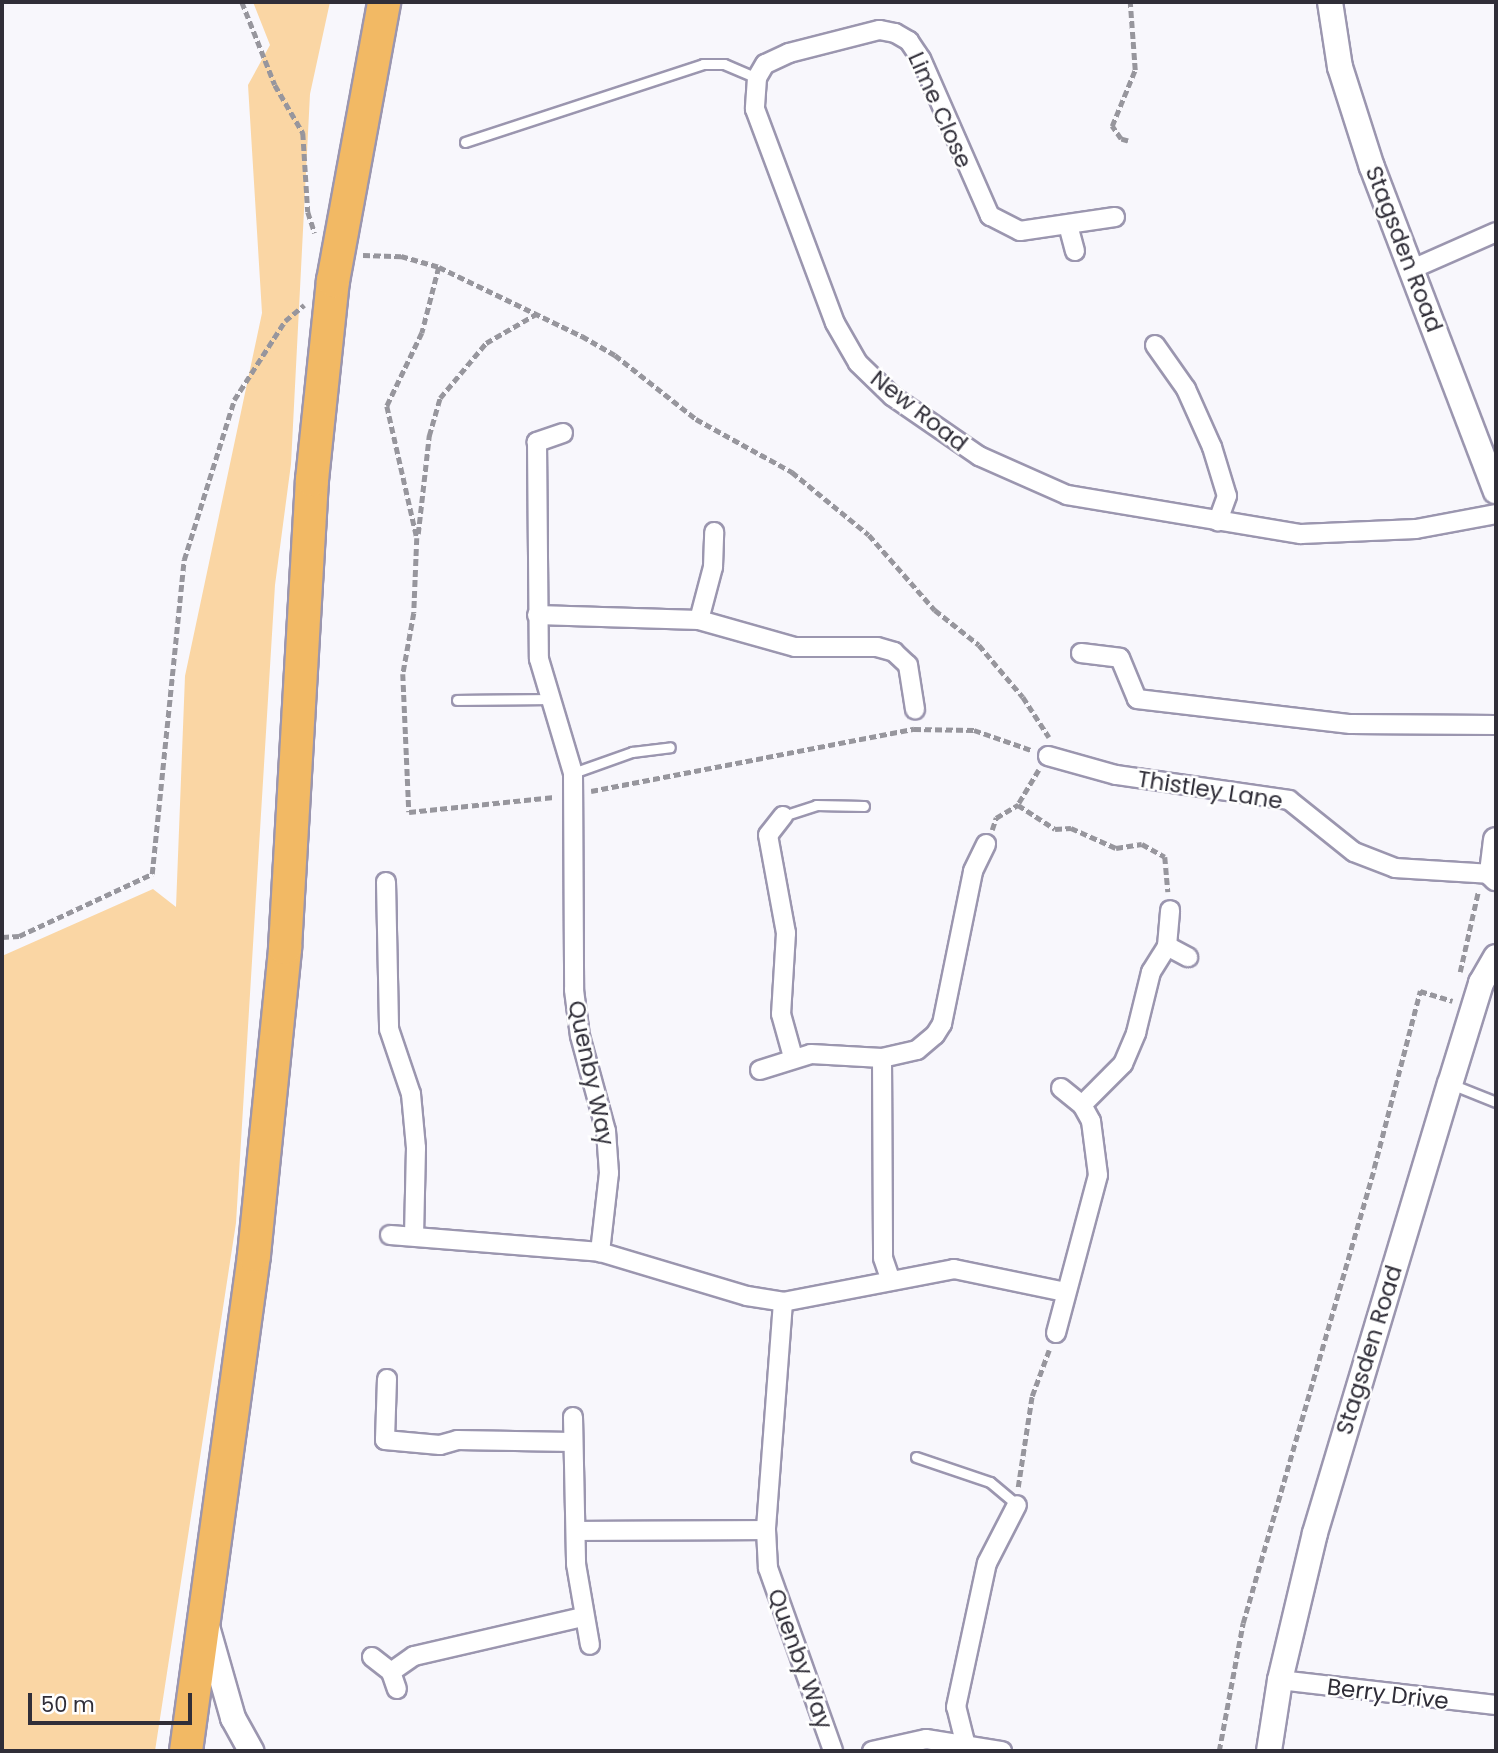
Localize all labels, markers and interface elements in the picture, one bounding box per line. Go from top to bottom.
street label: Lime Close [902,48,978,172]
street label: Stagsden Road [1360,162,1448,336]
street label: New Road [865,365,973,457]
street label: Thistley Lane [1135,765,1285,815]
street label: Quenby Way [562,998,620,1148]
street label: Stagsden Road [1330,1262,1408,1438]
street label: Quenby Way [762,1585,838,1733]
street label: Berry Drive [1326,1673,1450,1715]
scale bar [32,1680,196,1724]
text: 50 m [41,1690,95,1719]

